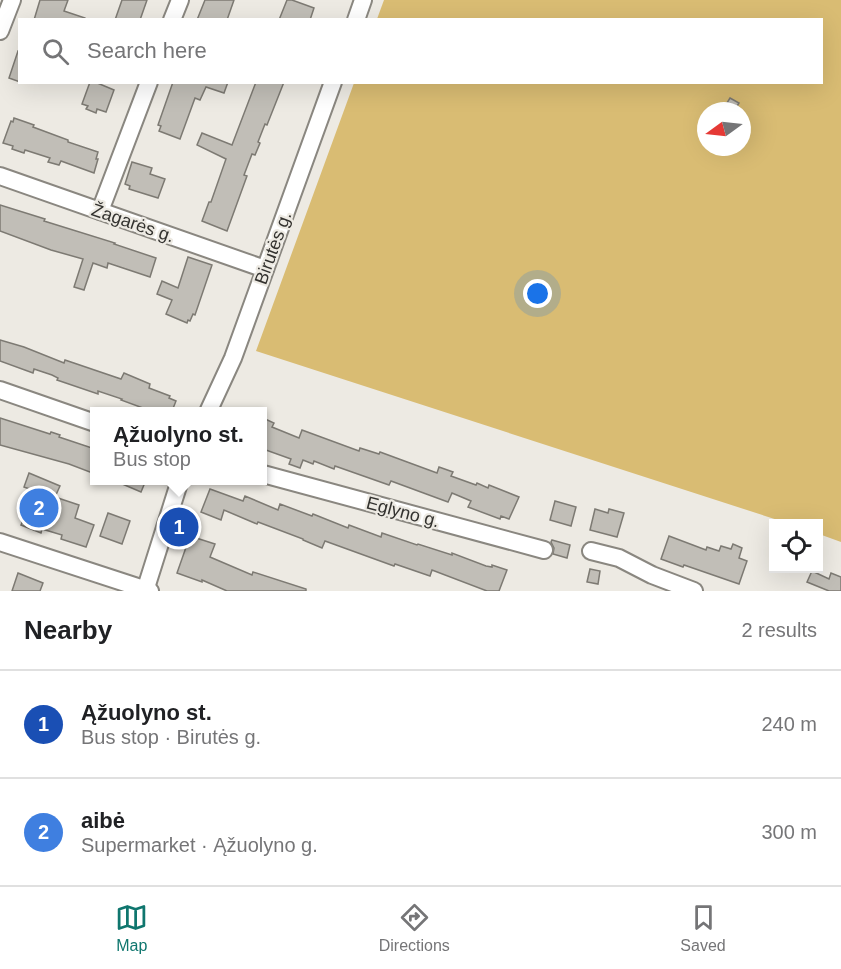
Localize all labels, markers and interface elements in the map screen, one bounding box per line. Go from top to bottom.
search box [18,18,823,84]
icon: search [39,35,72,68]
text: Search here [87,38,207,63]
north arrow [697,102,751,156]
street label: Žagarės g. [89,200,177,246]
street label: Birutės g. [251,209,295,287]
your location [523,279,552,308]
popup [90,407,267,485]
text: Ąžuolyno st. [113,422,244,447]
text: Bus stop [113,448,191,470]
pin: 2 [20,486,58,530]
street label: Eglyno g. [364,493,442,531]
pin: 1 [160,504,198,550]
map controls [769,519,823,573]
button: locate [769,519,823,573]
text: Nearby [24,615,112,645]
text: 2 results [741,619,817,641]
text: Ąžuolyno st. [81,700,212,725]
text: 1 [38,713,49,735]
text: 240 m [761,713,817,735]
text: Bus stop · Birutės g. [81,726,261,748]
text: aibė [81,808,125,833]
text: 2 [38,821,49,843]
text: 300 m [761,821,817,843]
text: Supermarket · Ąžuolyno g. [81,834,318,856]
tab: Map [115,901,148,955]
tab: Directions [379,901,450,955]
tab: Saved [680,901,726,955]

